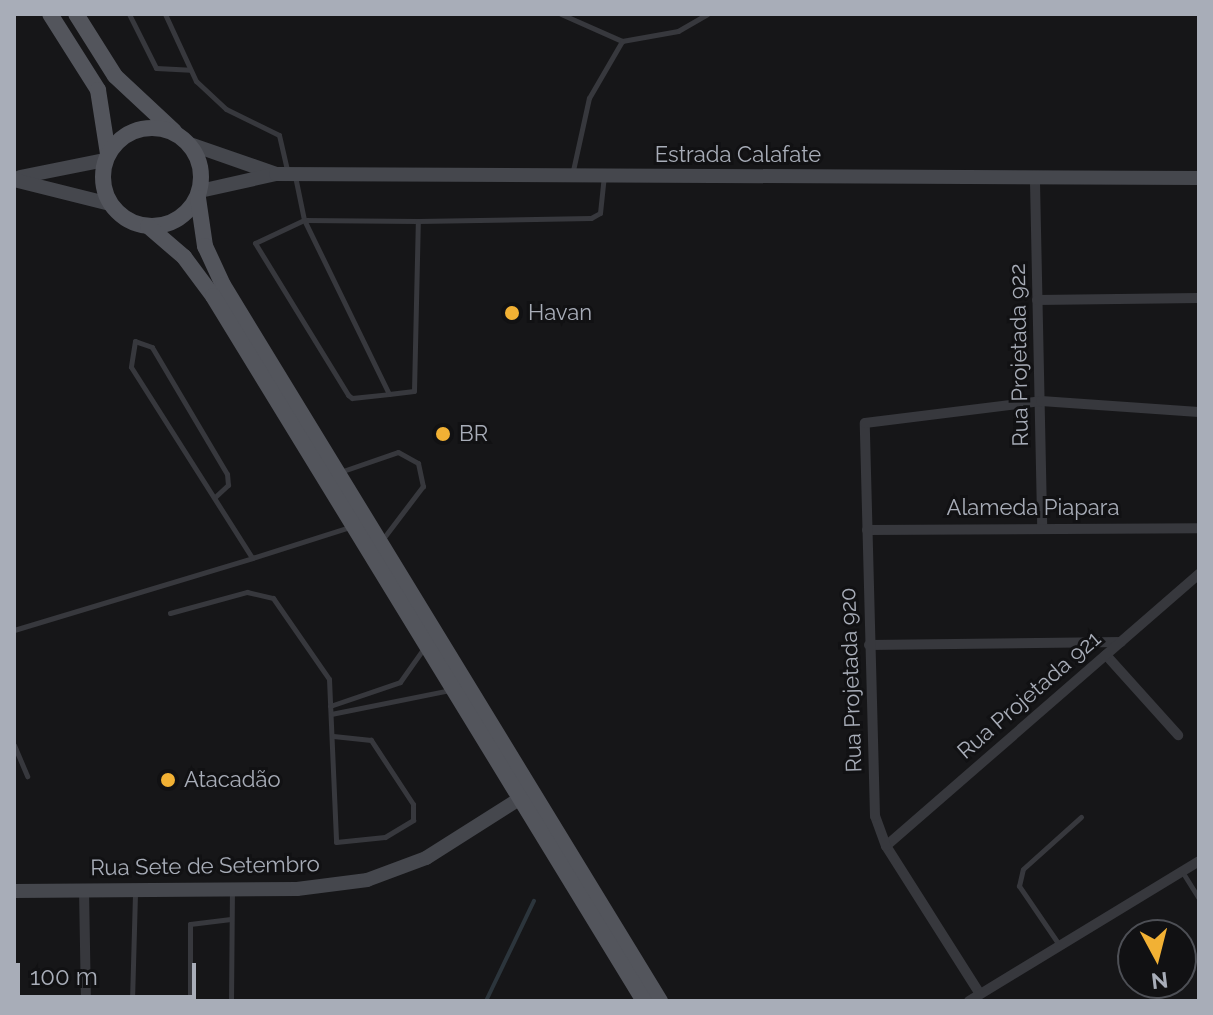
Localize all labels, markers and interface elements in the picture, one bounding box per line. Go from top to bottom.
street label: Estrada Calafate [655,142,821,168]
street label: Rua Projetada 922 [1004,263,1034,447]
place label: Havan [528,300,592,326]
marker: Havan [503,304,521,322]
place label: BR [459,421,488,447]
marker: BR [434,425,452,443]
street label: Alameda Piapara [947,495,1119,521]
street label: Rua Projetada 920 [835,587,867,773]
street label: Rua Projetada 921 [952,626,1106,764]
place label: Atacadão [184,767,281,793]
marker: Atacadão [159,771,177,789]
street label: Rua Sete de Setembro [90,851,320,881]
north arrow [1117,919,1197,999]
scale bar [20,947,200,997]
text: 100 m [30,962,98,991]
text: N [1150,967,1170,995]

